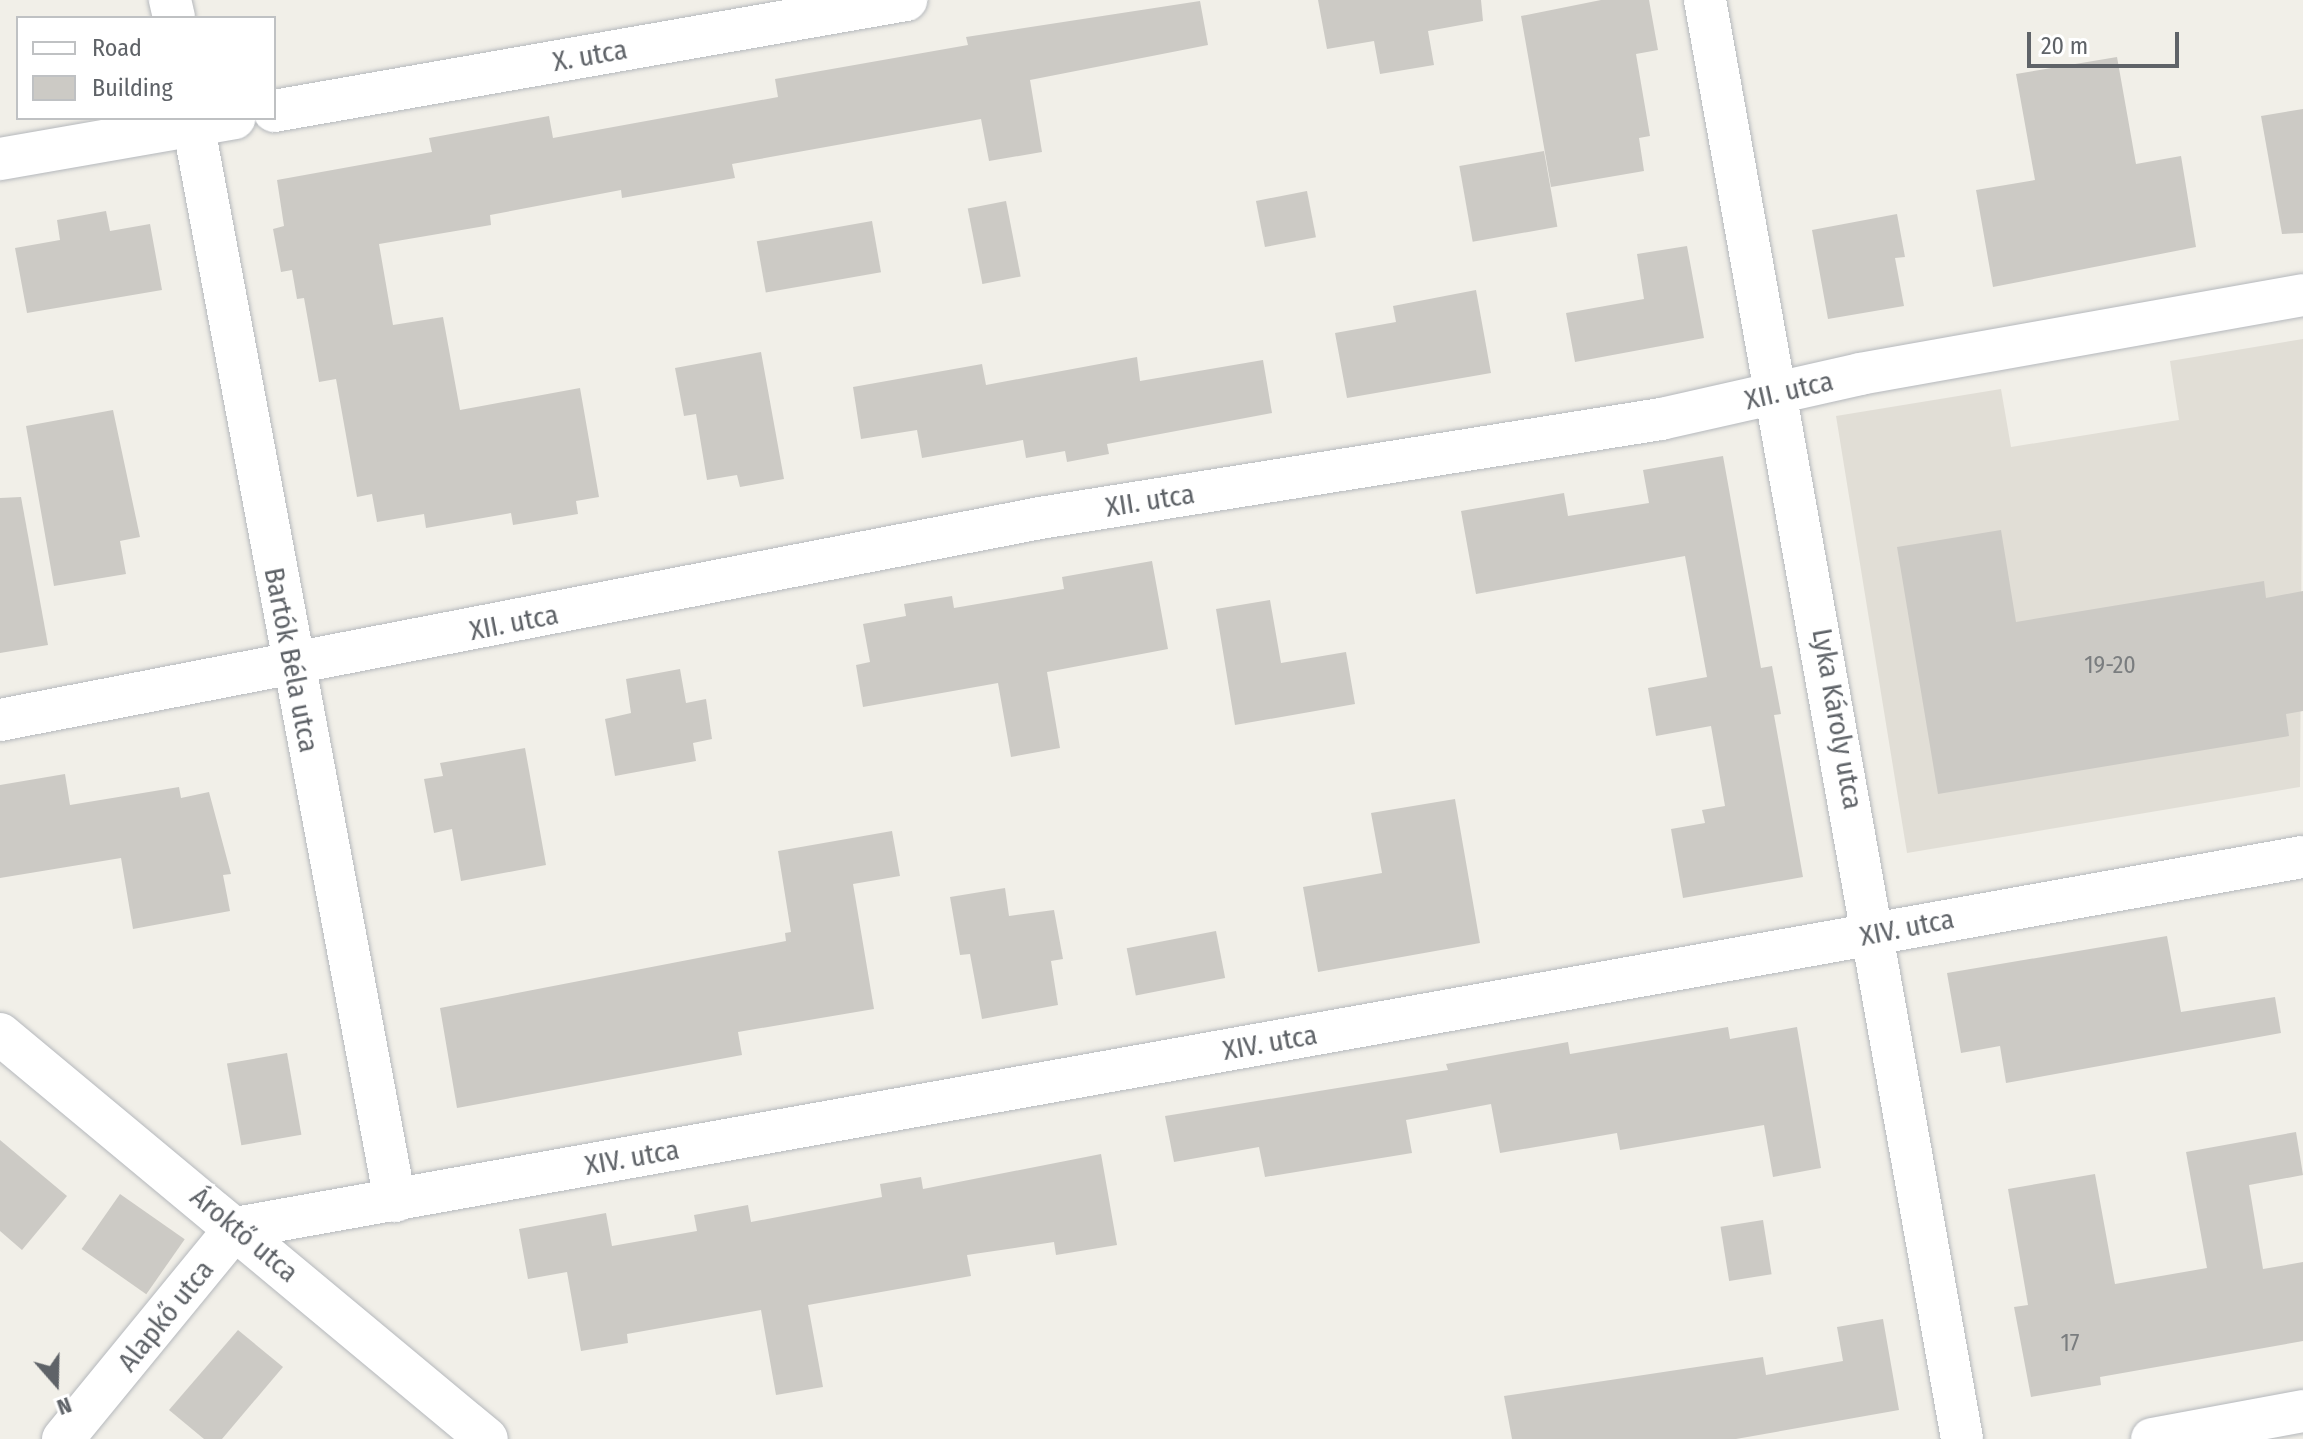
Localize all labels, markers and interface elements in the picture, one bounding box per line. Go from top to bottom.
legend [16,16,276,120]
scale bar [2031,16,2183,66]
text: 20 m [2041,32,2088,60]
street label: X. utca [550,33,630,79]
text: Road [92,34,142,62]
text: Building [92,74,173,102]
street label: XII. utca [1742,365,1836,417]
street label: XII. utca [1103,477,1197,525]
street label: Bartók Béla utca [257,565,325,755]
street label: XII. utca [467,598,561,648]
street label: Lyka Károly utca [1805,626,1869,812]
house number: 19-20 [2084,652,2136,680]
street label: XIV. utca [1857,902,1957,954]
street label: XIV. utca [1220,1018,1320,1068]
street label: XIV. utca [582,1133,682,1183]
street label: Ároktő utca [183,1180,305,1290]
street label: Alapkő utca [111,1254,221,1378]
house number: 17 [2060,1330,2080,1358]
north arrow [16,1343,96,1423]
text: N [54,1391,75,1421]

